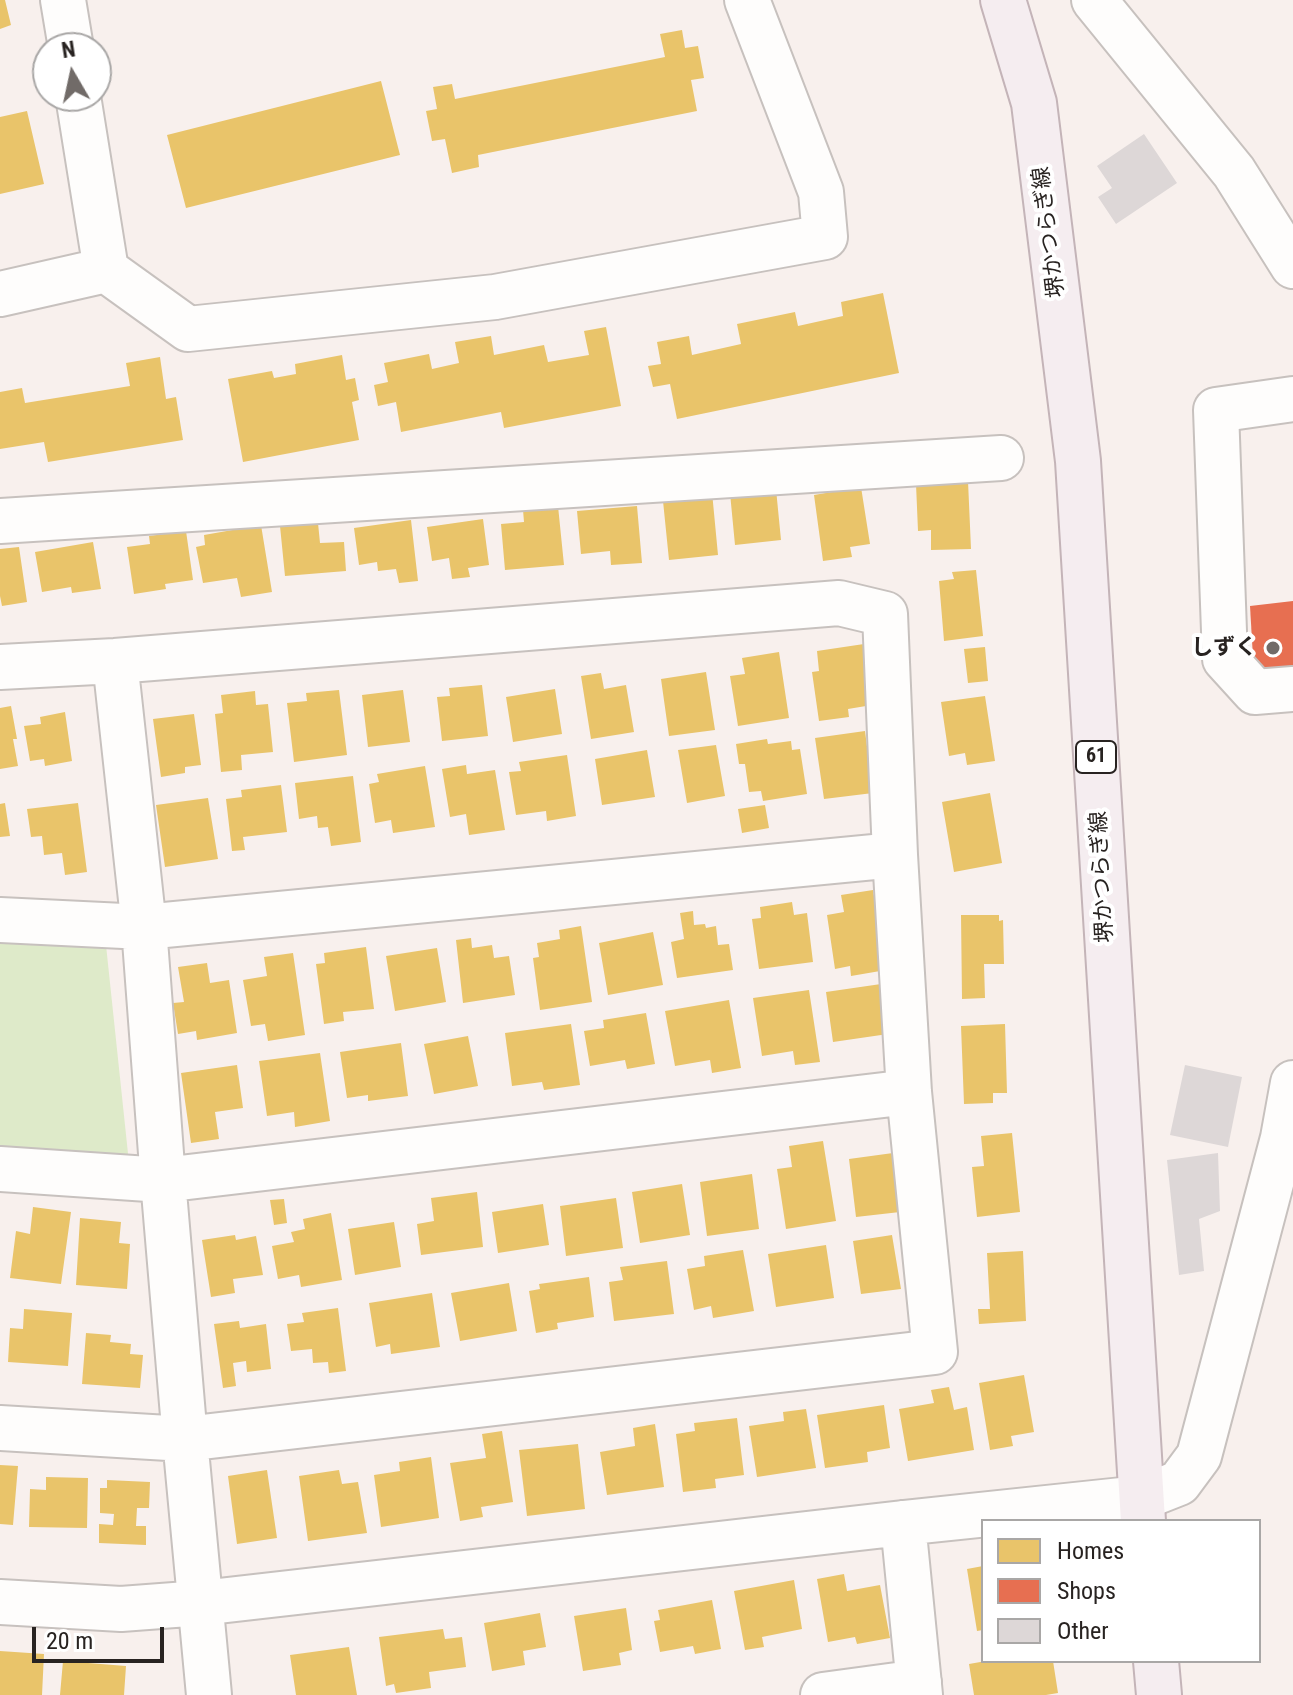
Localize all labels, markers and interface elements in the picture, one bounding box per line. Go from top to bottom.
north arrow [32,32,112,112]
text: N [60,36,77,63]
street label: 堺かつらぎ線 [1029,165,1071,299]
place label: しずく [1191,635,1257,661]
marker: しずく [1264,639,1282,657]
road number: 61 [1076,741,1116,773]
street label: 堺かつらぎ線 [1086,810,1120,944]
legend [981,1519,1261,1663]
text: Homes [1057,1537,1124,1565]
text: Shops [1057,1577,1116,1605]
scale bar [36,1611,168,1661]
text: Other [1057,1617,1109,1645]
text: 20 m [46,1627,93,1655]

